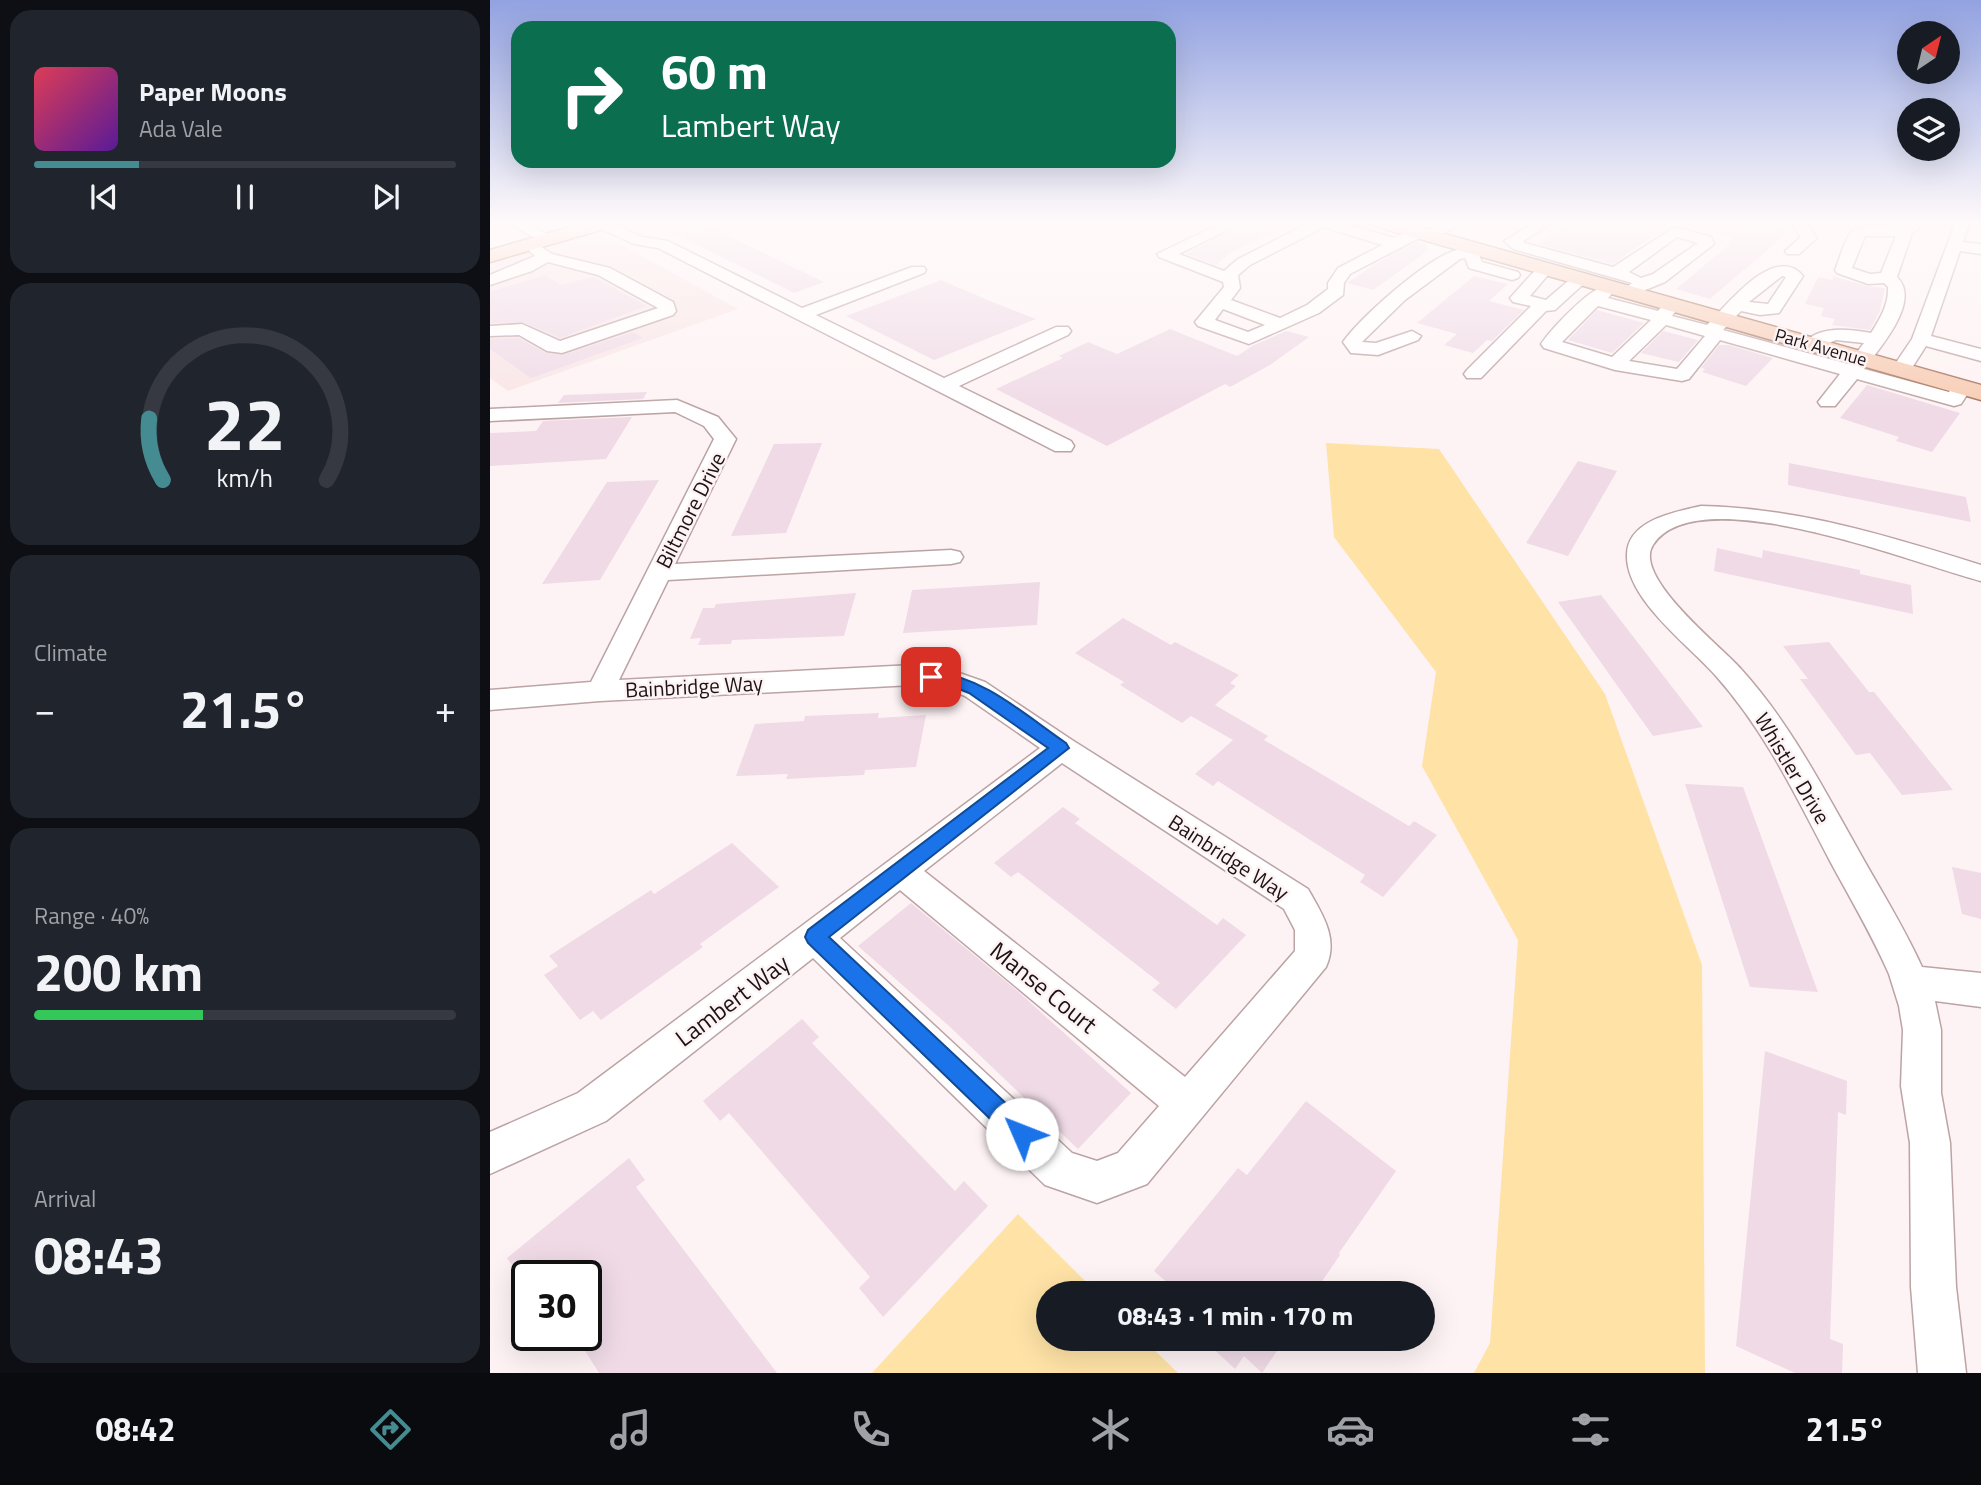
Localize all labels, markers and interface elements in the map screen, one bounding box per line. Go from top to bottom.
north arrow [1897,21,1960,84]
map controls [1897,21,1960,161]
text: 60 m [661,33,768,108]
icon: right [546,49,637,140]
text: Paper Moons [139,72,287,111]
button: layers [1897,98,1960,161]
text: Lambert Way [661,101,841,149]
text: Ada Vale [139,111,223,146]
icon: previous [85,178,123,216]
icon: pause [226,178,264,216]
icon: next [367,178,405,216]
street label: Park Avenue [1772,321,1870,373]
text: 22 [204,368,286,478]
street label: Biltmore Drive [647,446,733,574]
text: km/h [217,459,273,497]
text: Climate [34,635,107,670]
pin [901,647,961,707]
icon: arrive [912,658,950,696]
street label: Bainbridge Way [624,666,764,706]
text: 21.5° [180,669,310,748]
text: − [34,680,55,738]
text: + [435,680,456,738]
street label: Whistler Drive [1747,706,1839,830]
street label: Bainbridge Way [1162,806,1296,908]
text: Range · 40% [34,898,149,933]
text: 200 km [34,932,203,1011]
street label: Manse Court [983,933,1106,1042]
street label: Lambert Way [667,945,797,1055]
position arrow [985,1097,1059,1171]
text: Arrival [34,1181,96,1216]
text: 08:43 [34,1215,164,1294]
speed limit sign: 30 [511,1260,602,1351]
text: 08:43 · 1 min · 170 m [1118,1296,1353,1335]
text: 08:42 [95,1405,175,1453]
icon: directions [366,1405,415,1454]
icon: music [606,1405,655,1454]
icon: phone [846,1405,895,1454]
icon: climate [1086,1405,1135,1454]
icon: car [1326,1405,1375,1454]
icon: filters [1566,1405,1615,1454]
text: 21.5° [1806,1405,1886,1453]

